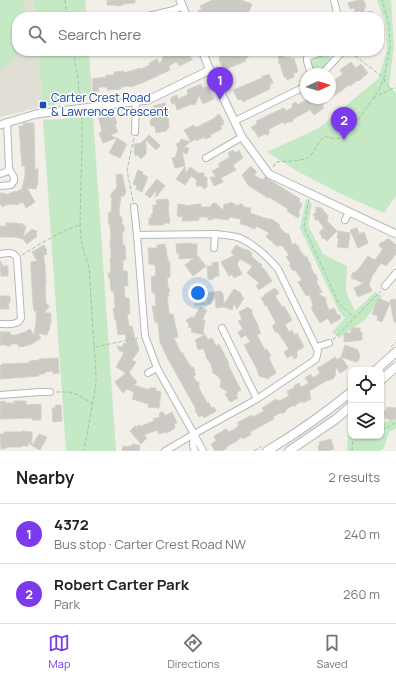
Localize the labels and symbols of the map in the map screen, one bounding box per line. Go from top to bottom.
pin: 1 [207,67,233,100]
north arrow [300,68,336,104]
place label: Carter Crest Road & Lawrence Crescent [51,89,169,120]
marker: Carter Crest Road & Lawrence Crescent [38,100,48,110]
pin: 2 [331,107,357,140]
your location [188,283,208,303]

